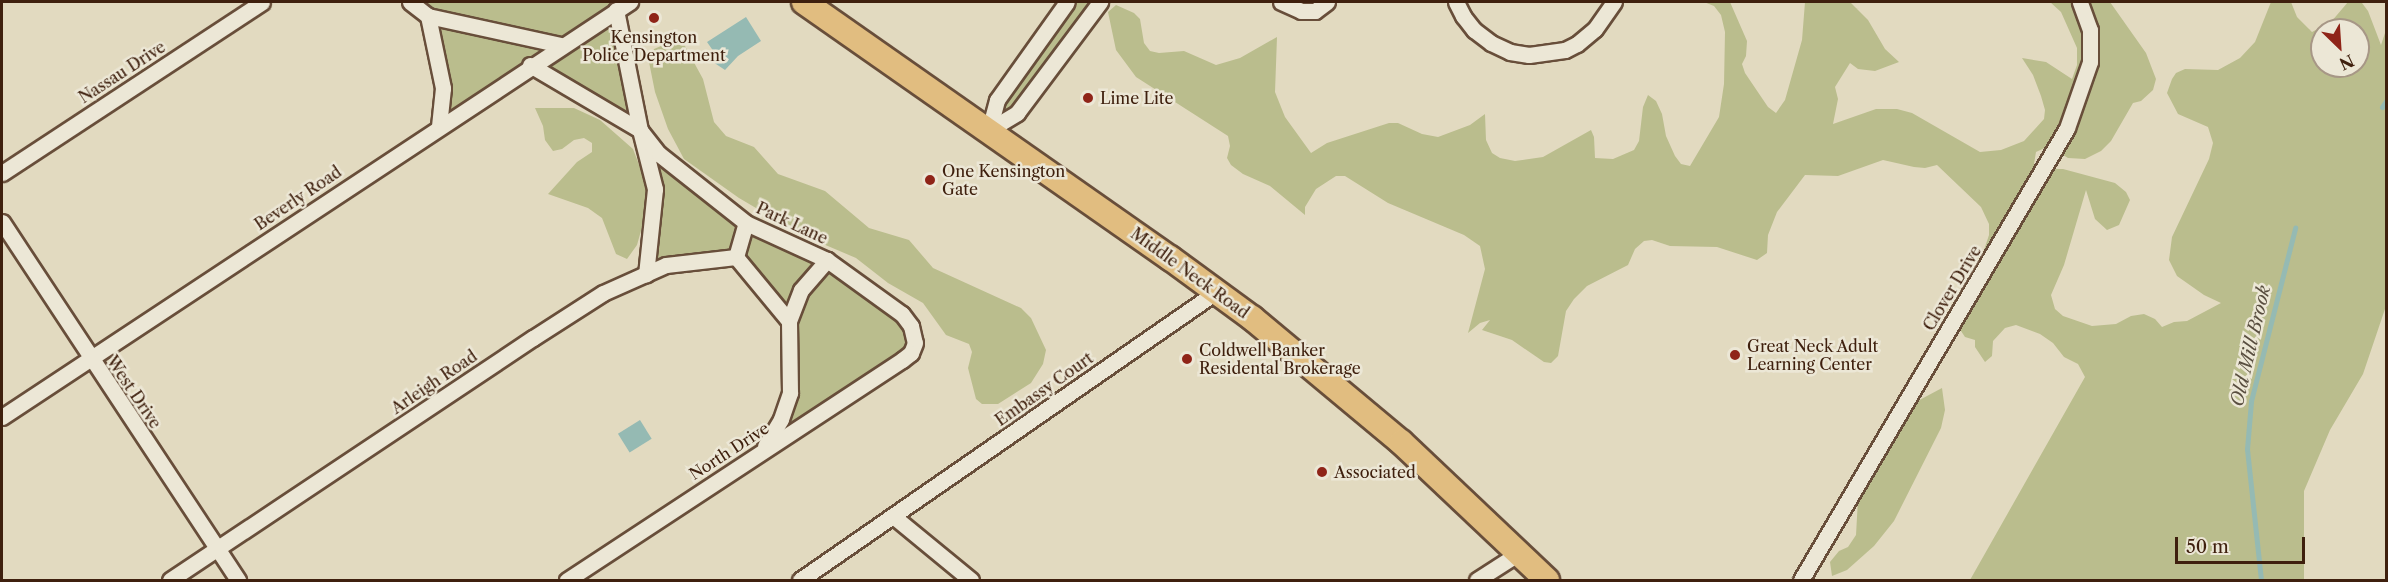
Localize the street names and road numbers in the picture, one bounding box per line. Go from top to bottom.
street label: Nassau Drive [75,37,169,107]
street label: Beverly Road [251,162,345,234]
street label: Park Lane [753,198,831,248]
street label: Middle Neck Road [1127,224,1253,322]
street label: Clover Drive [1919,242,1985,334]
street label: Arleigh Road [387,346,481,418]
street label: Embassy Court [991,348,1097,430]
street label: West Drive [103,352,165,432]
street label: North Drive [686,418,772,484]

